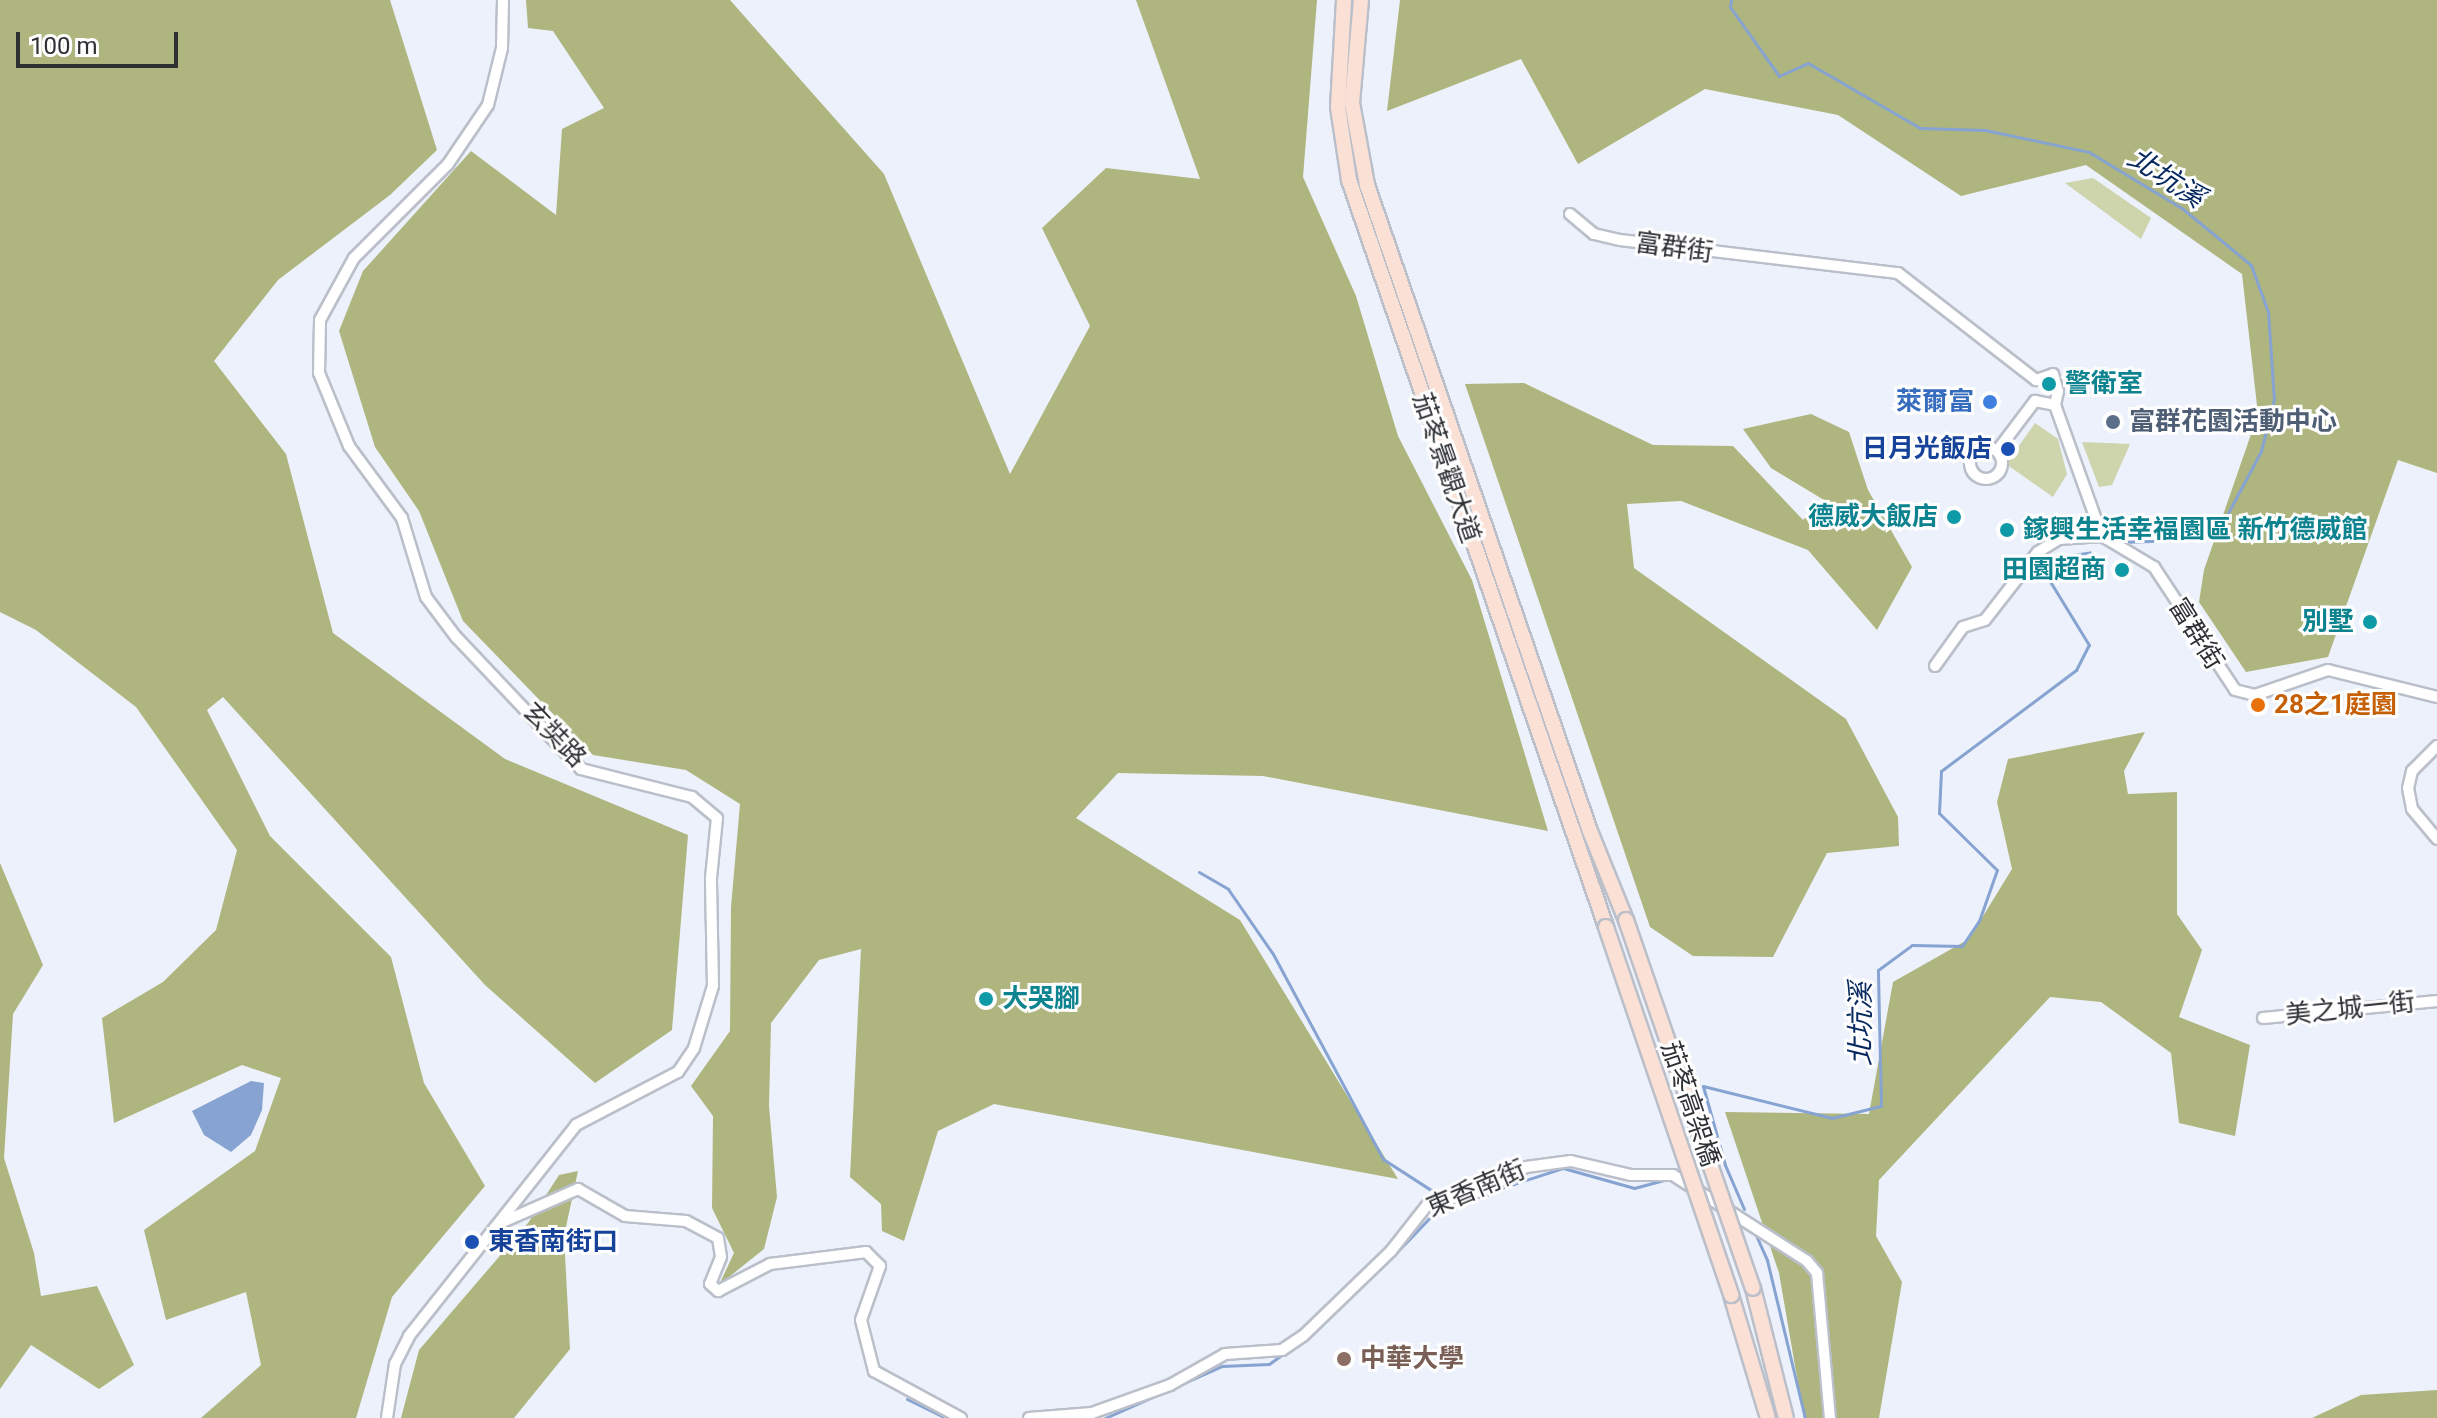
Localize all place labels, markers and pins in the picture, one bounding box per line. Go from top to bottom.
place label: 警衛室 [2065,368,2143,400]
marker: 警衛室 [2040,375,2058,393]
place label: 萊爾富 [1896,386,1974,418]
marker: 萊爾富 [1981,393,1999,411]
place label: 富群花園活動中心 [2129,406,2337,438]
marker: 富群花園活動中心 [2104,413,2122,431]
place label: 日月光飯店 [1862,433,1992,465]
marker: 日月光飯店 [1999,440,2017,458]
place label: 德威大飯店 [1808,501,1938,533]
marker: 德威大飯店 [1945,508,1963,526]
place label: 鎵興生活幸福園區 新竹德威館 [2023,514,2367,546]
marker: 鎵興生活幸福園區 新竹德威館 [1998,521,2016,539]
place label: 田園超商 [2002,554,2106,586]
marker: 田園超商 [2113,561,2131,579]
place label: 別墅 [2302,606,2354,638]
marker: 別墅 [2361,613,2379,631]
place label: 28之1庭園 [2274,689,2397,721]
marker: 28之1庭園 [2249,696,2267,714]
place label: 大哭腳 [1002,983,1080,1015]
marker: 大哭腳 [977,990,995,1008]
place label: 東香南街口 [488,1226,618,1258]
marker: 東香南街口 [463,1233,481,1251]
place label: 中華大學 [1360,1343,1464,1375]
marker: 中華大學 [1335,1350,1353,1368]

